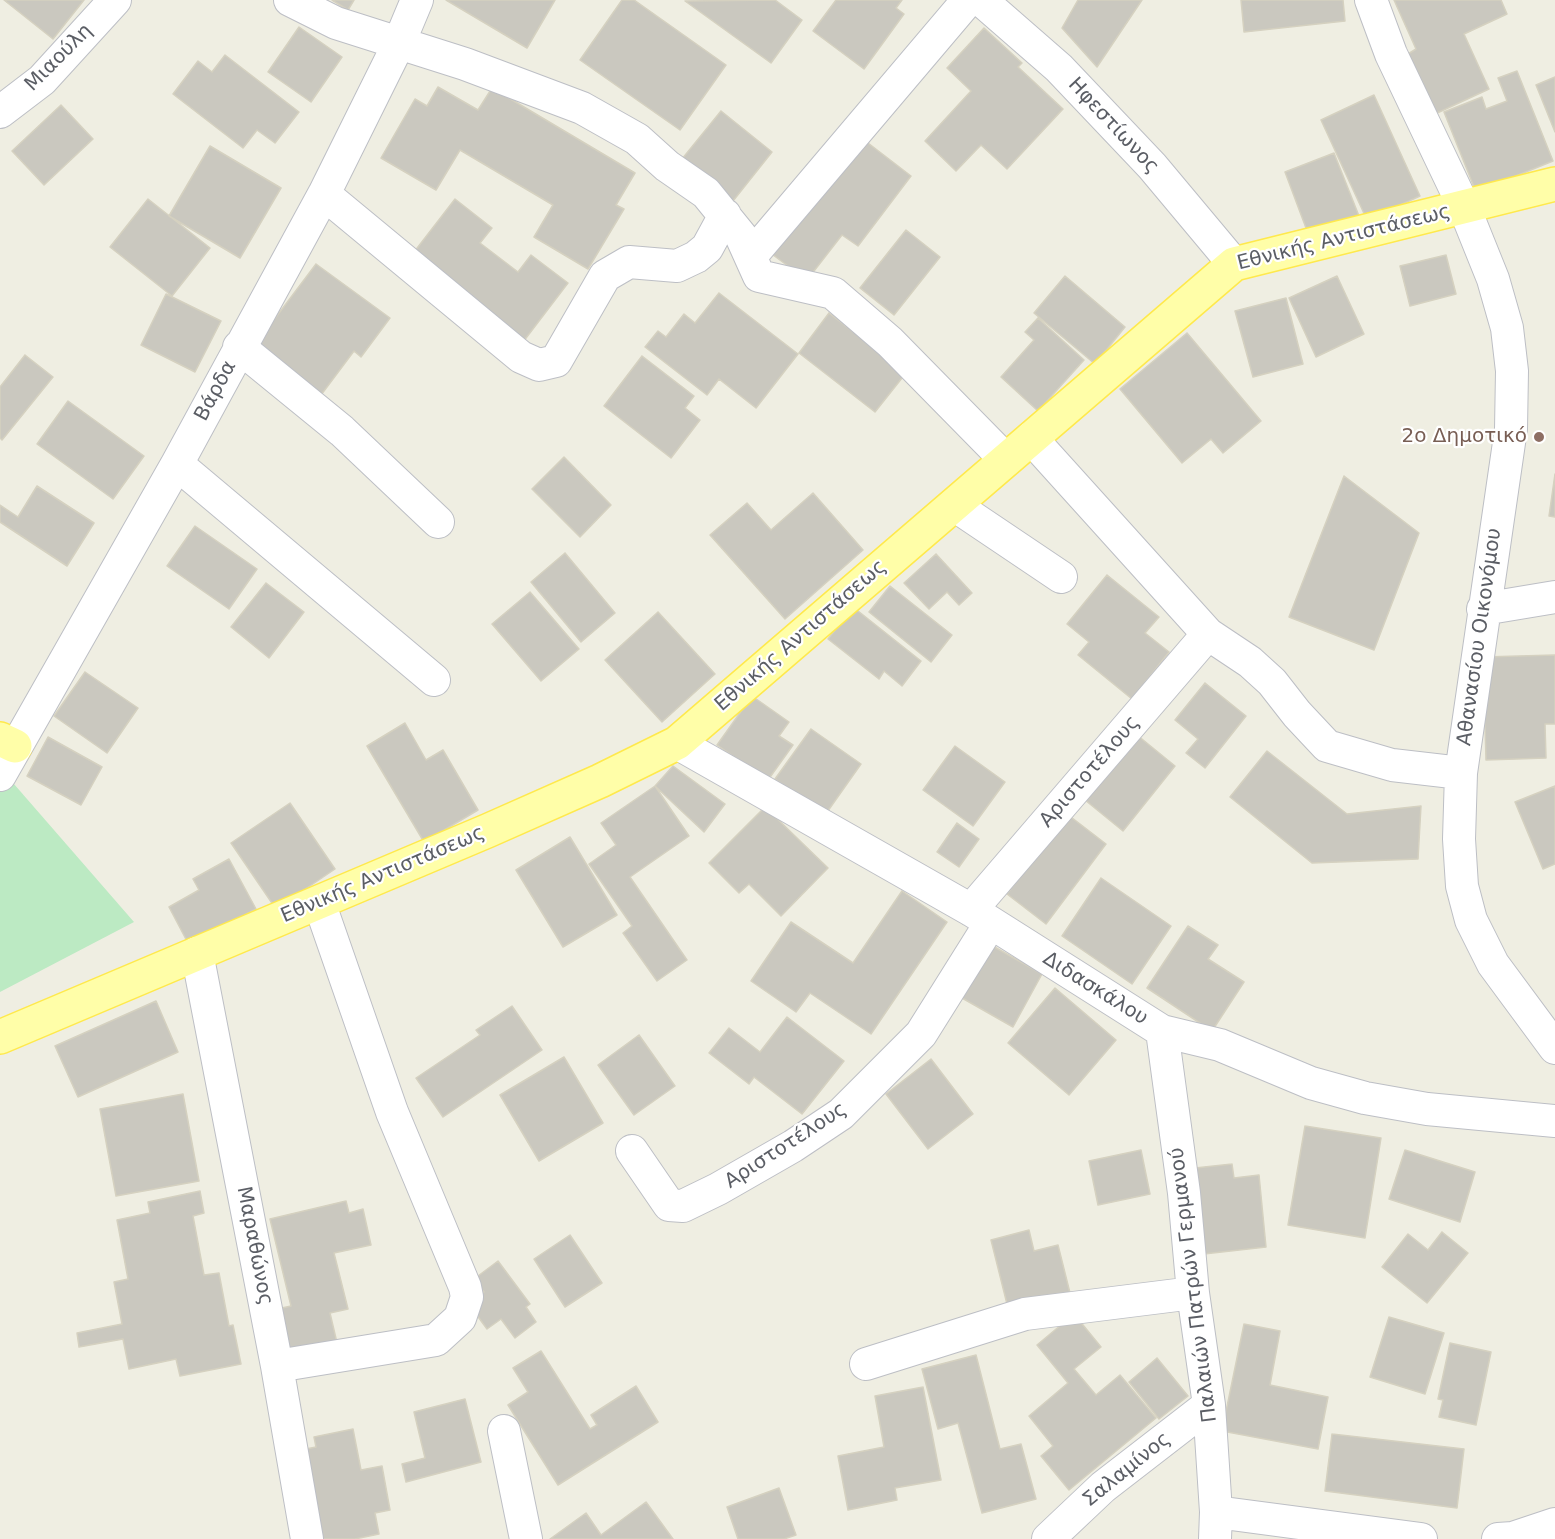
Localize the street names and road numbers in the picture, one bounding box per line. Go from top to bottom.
street label: Μιαούλη [20,19,98,97]
street label: Ηφεστίωνος [1062,73,1164,179]
street label: Εθνικής Αντιστάσεως [1235,200,1453,276]
street label: Βάρδα [190,357,242,425]
street label: Αθανασίου Οικονόμου [1453,527,1507,747]
street label: Εθνικής Αντιστάσεως [711,555,891,717]
street label: Αριστοτέλους [1035,711,1145,833]
street label: Εθνικής Αντιστάσεως [278,821,488,929]
street label: Διδασκάλου [1038,947,1152,1031]
street label: Αριστοτέλους [721,1098,851,1194]
street label: Παλαιών Πατρών Γερμανού [1165,1146,1223,1424]
street label: Μαραθώνος [231,1185,277,1307]
street label: Σαλαμίνος [1078,1427,1176,1513]

